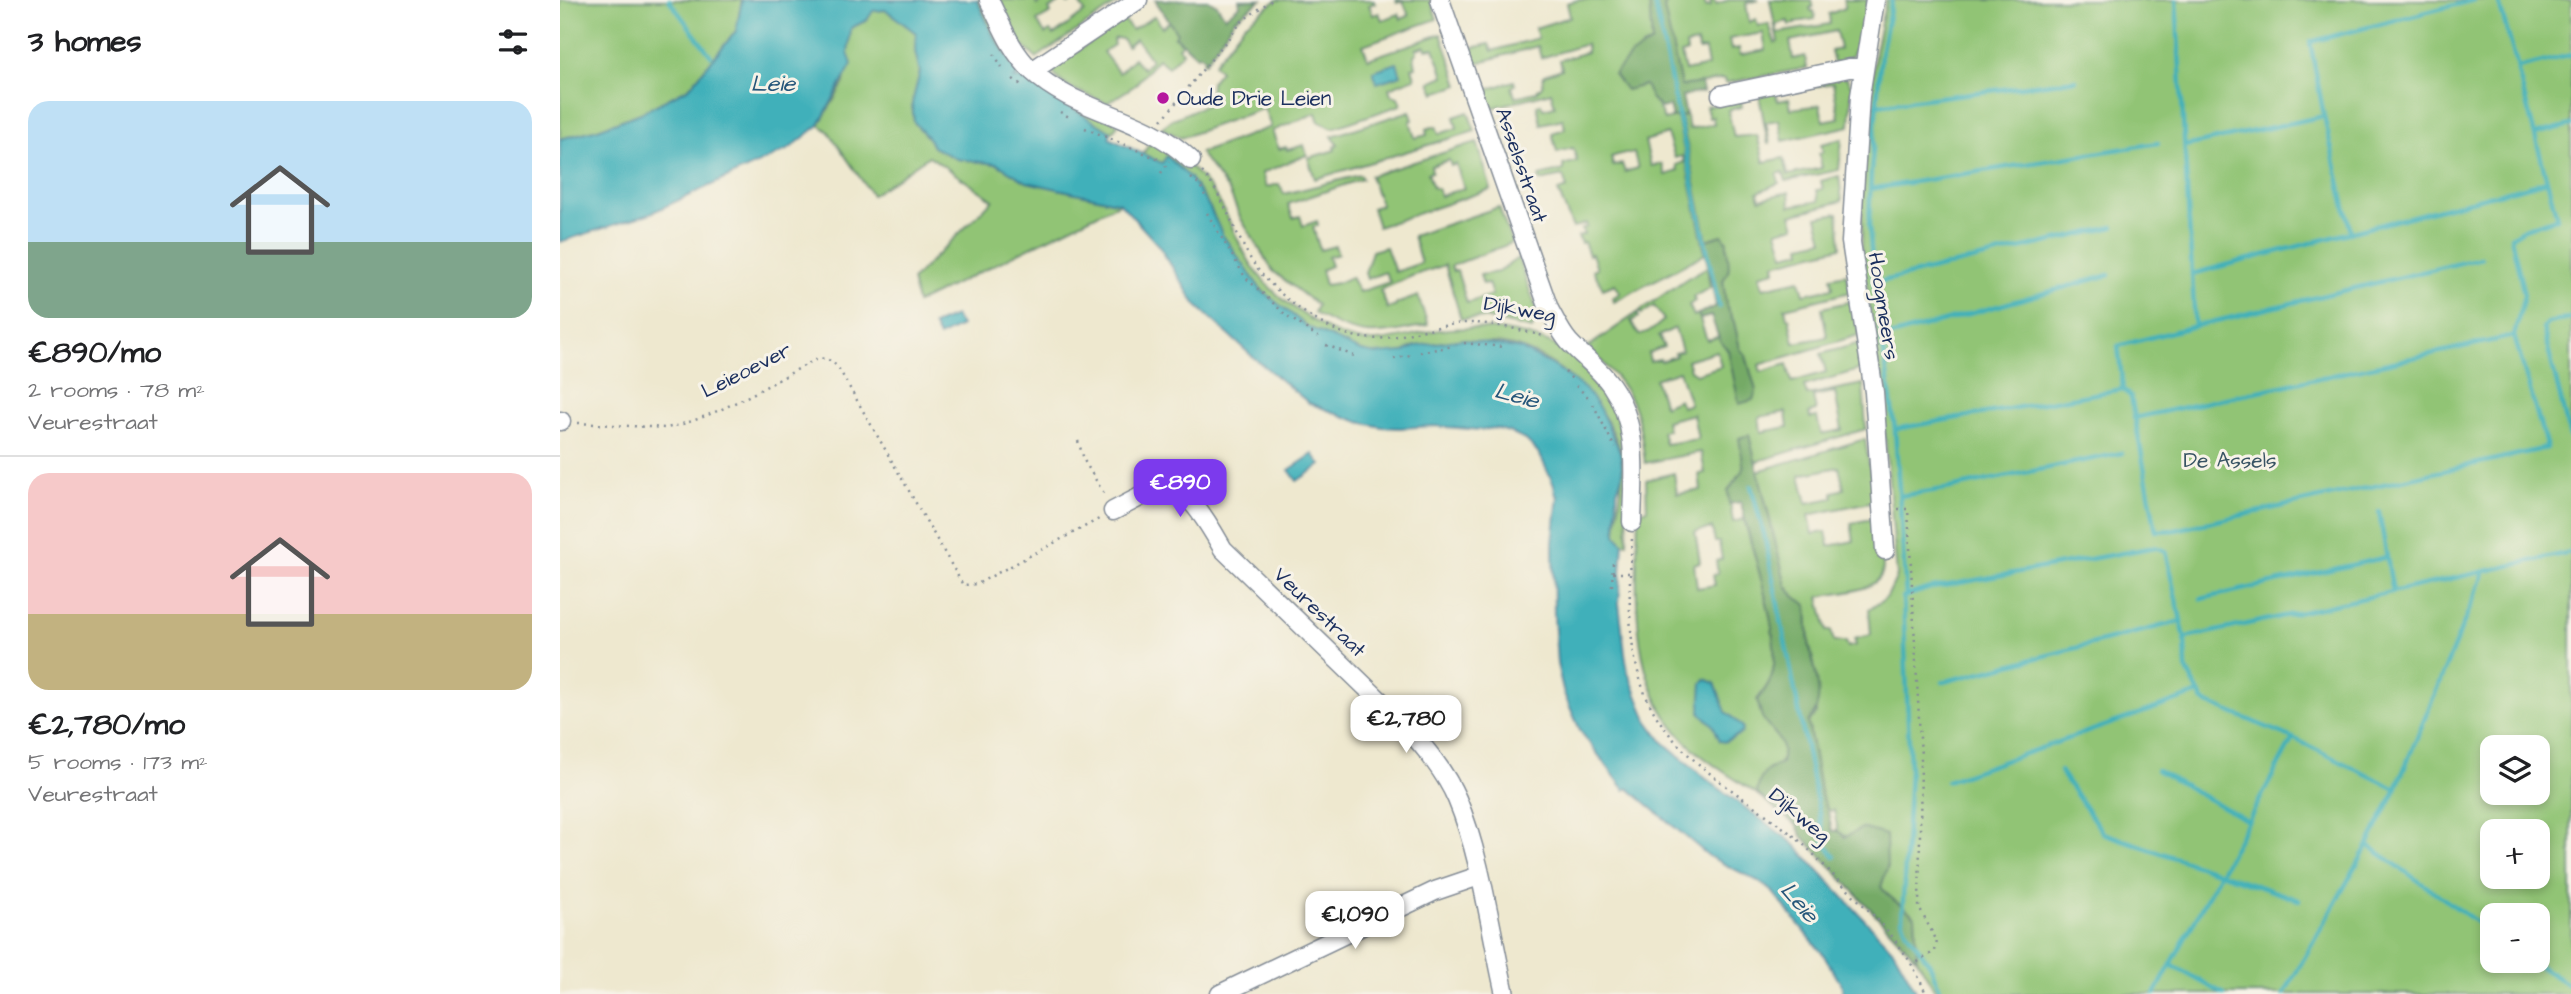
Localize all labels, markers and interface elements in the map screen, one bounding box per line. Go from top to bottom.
text: 3 homes [28,21,142,63]
icon: filters [494,23,532,61]
water label: Leie [751,68,797,100]
place label: Oude Drie Leien [1177,84,1331,113]
marker: Oude Drie Leien [1155,90,1171,106]
street label: Asselsstraat [1488,104,1555,227]
icon: home [217,147,343,273]
street label: Hoogmeers [1859,250,1906,362]
street label: Dijkweg [1481,289,1558,332]
text: €890/mo [28,332,161,374]
street label: Leieoever [696,335,797,405]
text: 2 rooms · 78 m² [28,374,205,406]
water label: Leie [1491,375,1544,418]
text: Veurestraat [28,406,158,438]
park label: De Assels [2183,446,2277,475]
pin: €890 [1139,460,1221,519]
text: €890 [1150,466,1210,498]
icon: home [217,519,343,645]
street label: Veurestraat [1267,561,1373,664]
pin: €2,780 [1349,696,1463,755]
text: €2,780 [1366,702,1446,734]
text: €2,780/mo [28,704,185,746]
map controls [2480,735,2550,973]
button: layers [2480,735,2550,805]
text: 5 rooms · 173 m² [28,746,208,778]
text: Veurestraat [28,778,158,810]
street label: Dijkweg [1761,781,1837,851]
button: + [2480,819,2550,889]
water label: Leie [1773,875,1827,931]
pin: €1,090 [1298,892,1412,951]
text: €1,090 [1321,898,1389,930]
button: − [2480,903,2550,973]

